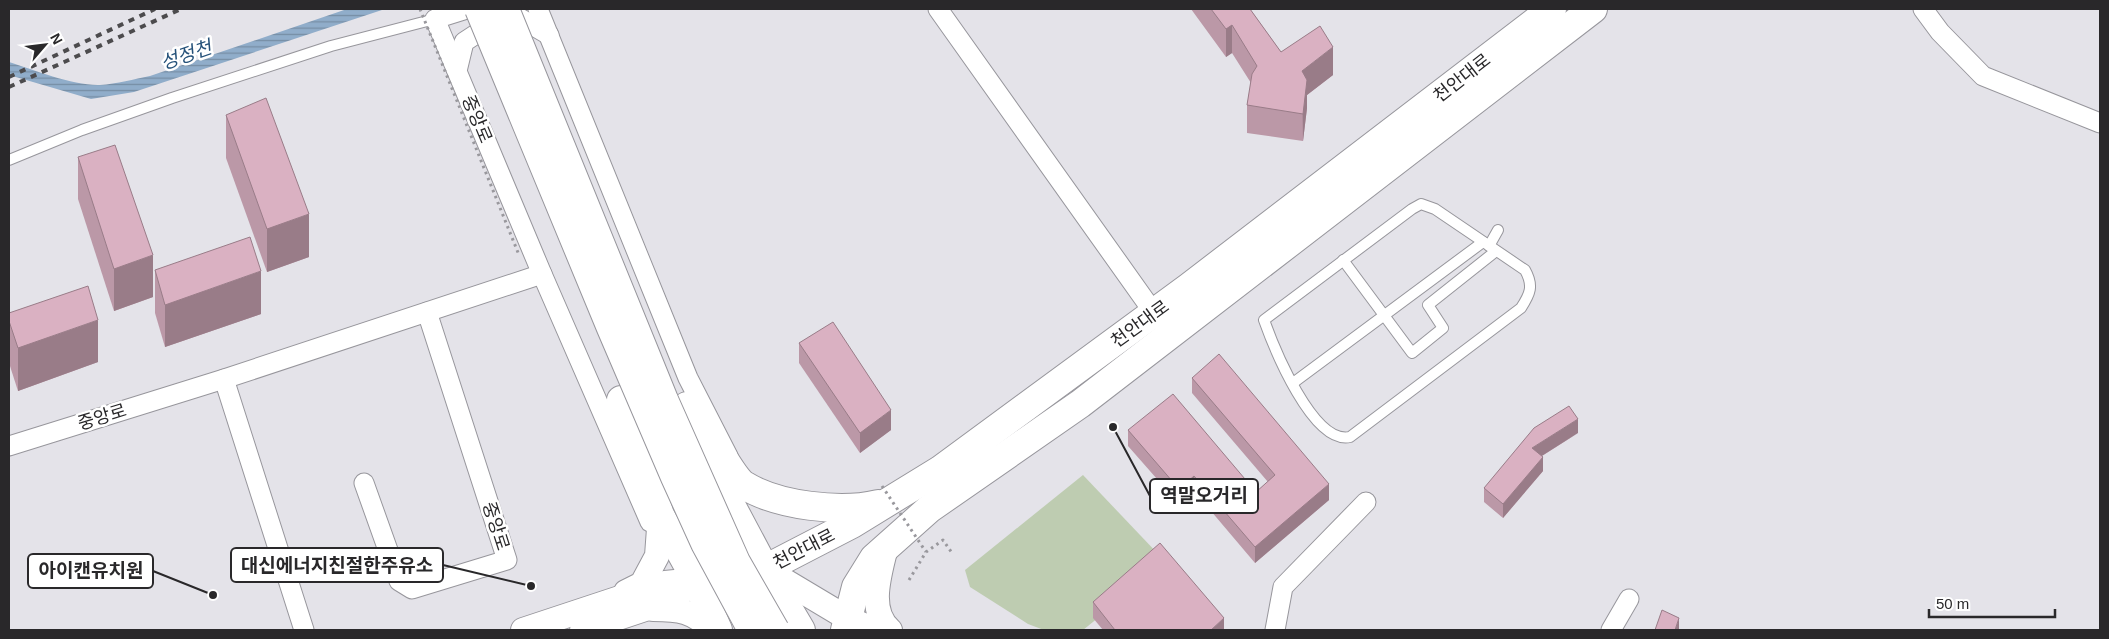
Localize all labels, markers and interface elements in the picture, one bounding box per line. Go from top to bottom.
north arrow [20,20,70,70]
text: N [47,31,66,47]
water label: 성정천 [158,36,216,73]
street label: 천안대로 [1430,50,1494,106]
street label: 중앙로 [458,92,496,146]
street label: 천안대로 [1107,296,1173,352]
street label: 중앙로 [75,400,129,434]
callout: 역말오거리 [1150,479,1258,513]
text: 역말오거리 [1160,485,1248,506]
street label: 중앙로 [479,499,513,553]
street label: 천안대로 [770,525,838,573]
callout: 대신에너지친절한주유소 [231,548,443,582]
callout: 아이캔유치원 [28,554,153,588]
text: 대신에너지친절한주유소 [241,555,433,576]
text: 아이캔유치원 [39,560,143,581]
scale bar [1929,586,2055,618]
text: 50 m [1936,595,1969,612]

